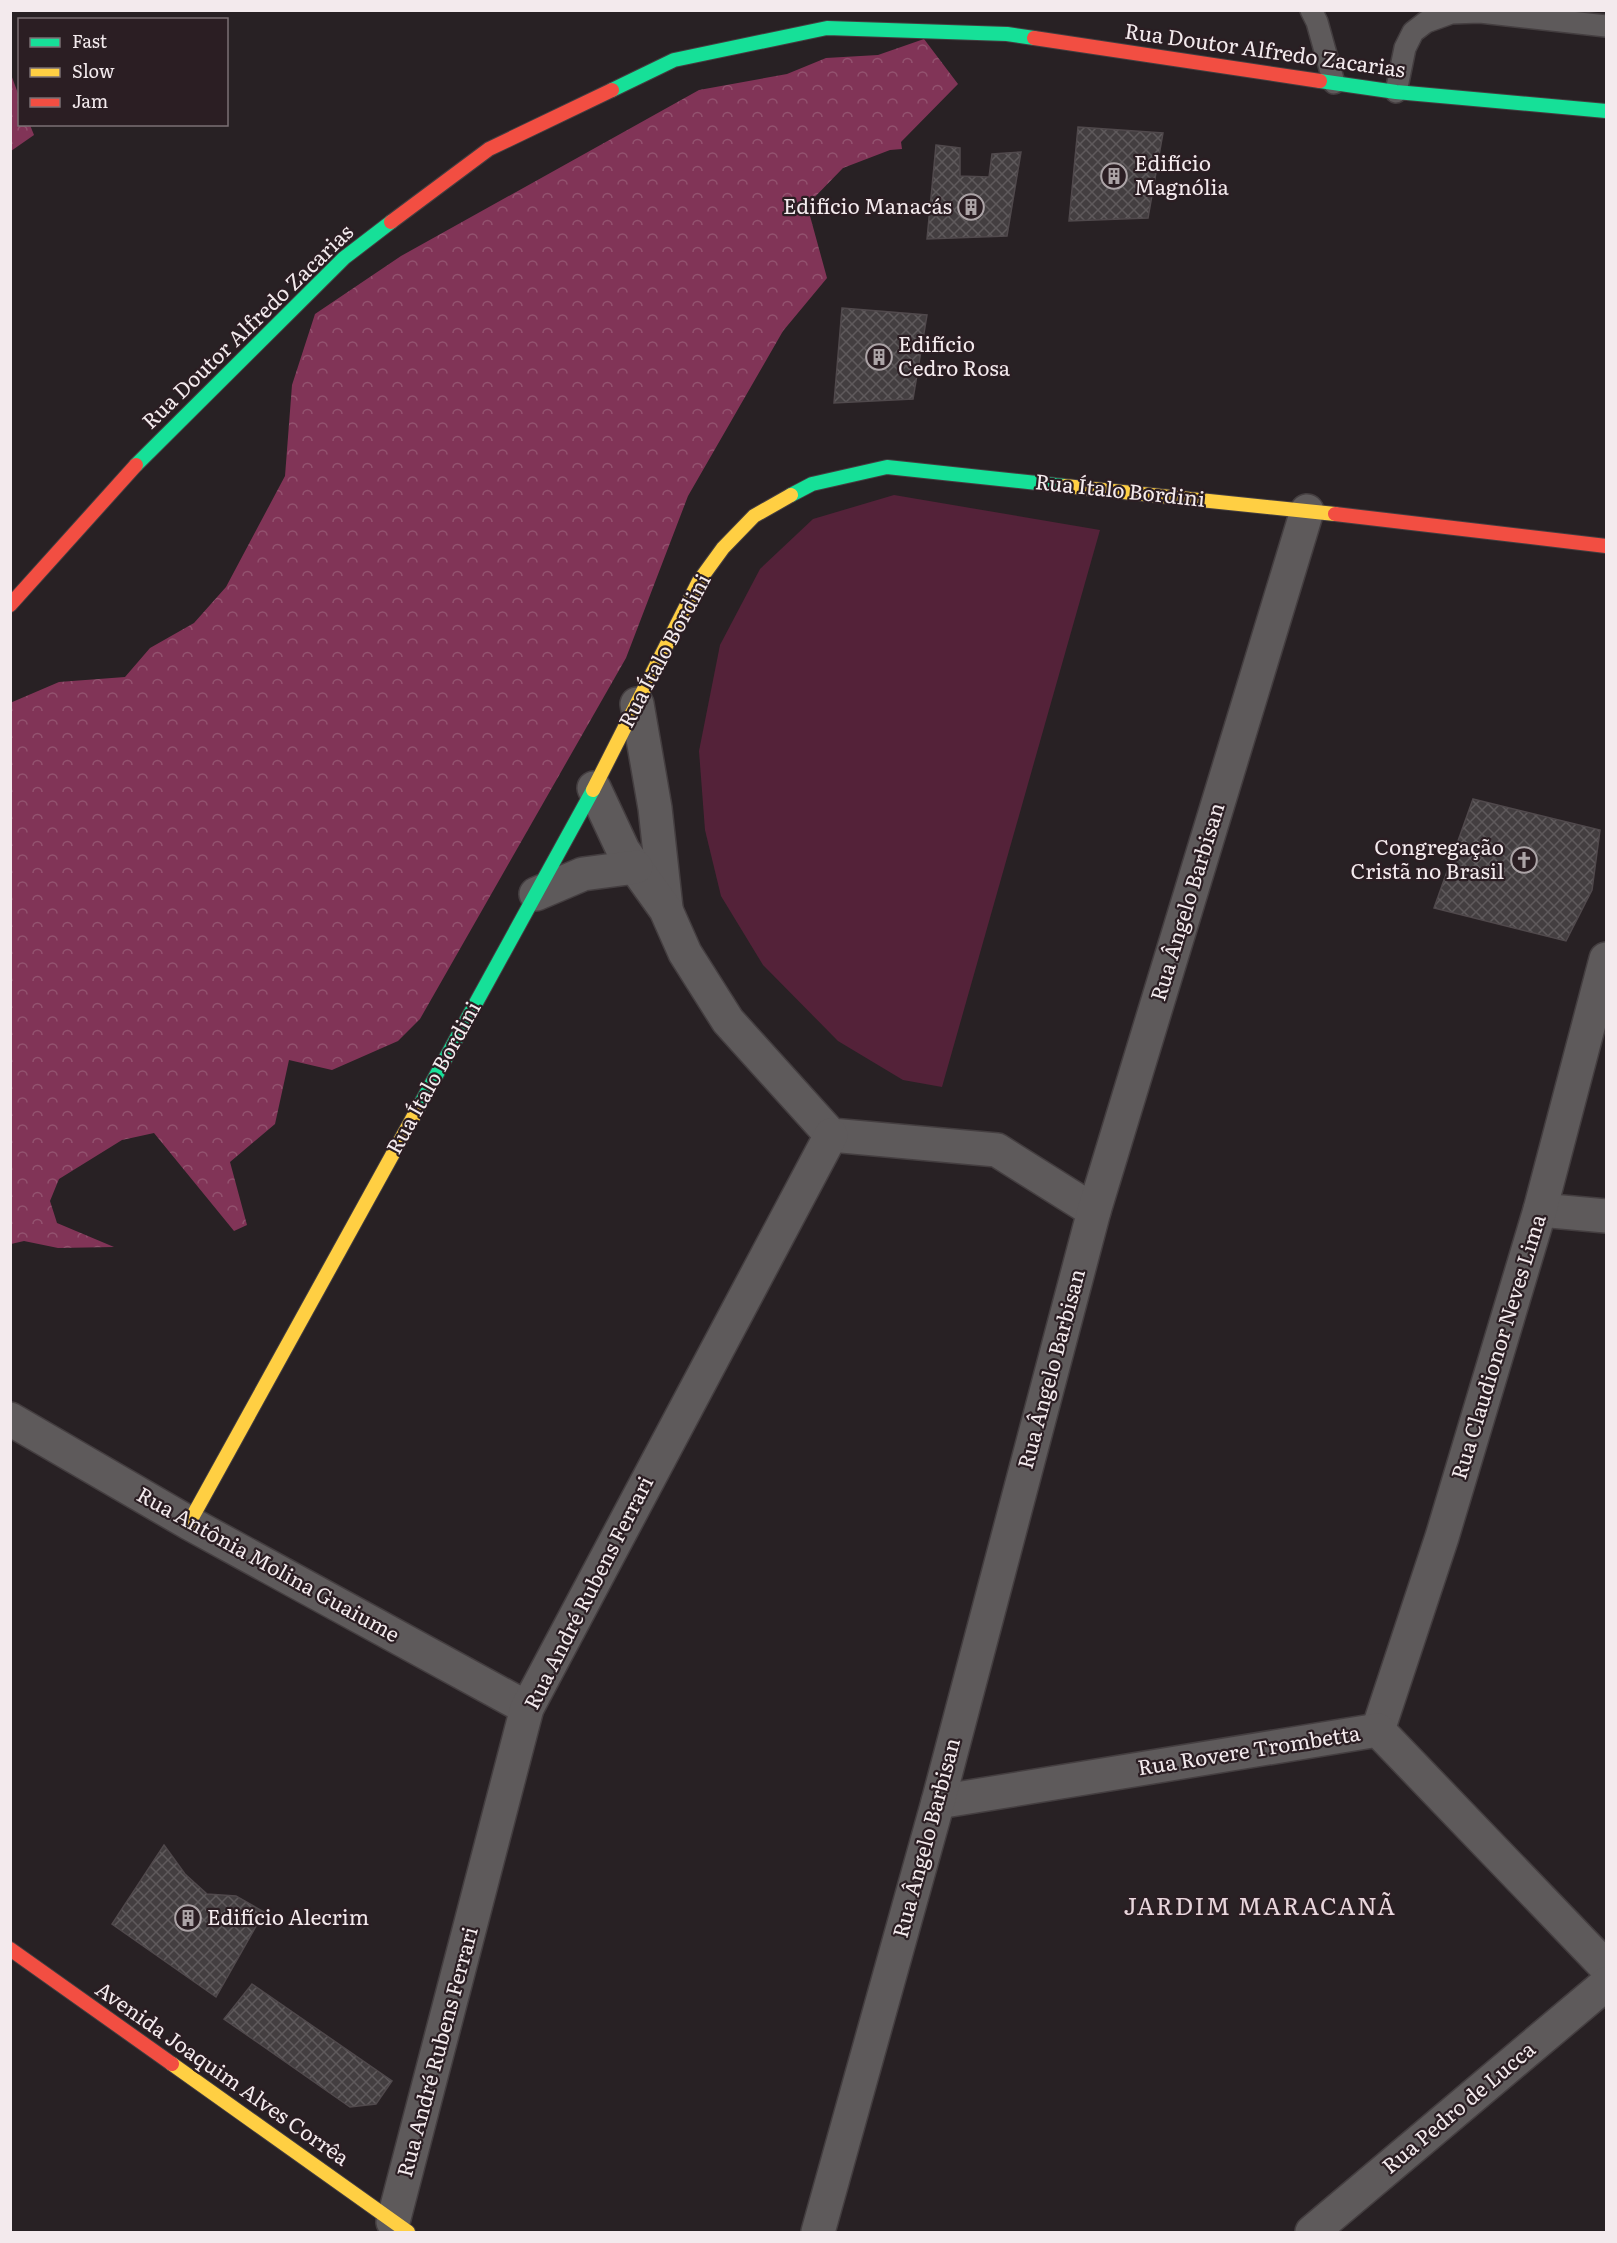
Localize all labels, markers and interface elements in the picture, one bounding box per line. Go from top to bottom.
street label: Rua Doutor Alfredo Zacarias [1123,13,1408,84]
legend [18,18,228,126]
text: Fast [72,27,108,54]
text: Slow [72,57,115,84]
text: Jam [72,87,108,114]
place label: Edifício Magnólia [1134,146,1229,201]
building icon: Edifício Magnólia [1099,161,1129,191]
place label: Edifício Manacás [783,189,952,220]
building icon: Edifício Manacás [956,192,986,222]
street label: Rua Doutor Alfredo Zacarias [134,216,359,435]
place label: Edifício Cedro Rosa [898,327,1011,382]
building icon: Edifício Cedro Rosa [864,342,894,372]
street label: Rua Ítalo Bordini [1034,464,1207,513]
street label: Rua Ítalo Bordini [609,567,717,732]
street label: Rua Ângelo Barbisan [1141,798,1231,1004]
place label: Congregação Cristã no Brasil [1351,830,1504,885]
church icon: Congregação Cristã no Brasil [1509,845,1539,875]
street label: Rua Ítalo Bordini [377,995,487,1159]
street label: Rua Claudionor Neves Lima [1441,1209,1552,1483]
street label: Rua Ângelo Barbisan [1008,1265,1091,1472]
street label: Rua André Rubens Ferrari [514,1470,659,1714]
street label: Rua Antônia Molina Guaiume [132,1477,406,1648]
street label: Rua Rovere Trombetta [1135,1716,1363,1781]
street label: Rua Ângelo Barbisan [883,1734,966,1941]
district label: JARDIM MARACANÃ [1124,1887,1396,1922]
place label: Edifício Alecrim [207,1900,369,1931]
building icon: Edifício Alecrim [173,1903,203,1933]
street label: Rua André Rubens Ferrari [387,1923,484,2180]
street label: Avenida Joaquim Alves Corrêa [90,1972,357,2172]
street label: Rua Pedro de Lucca [1374,2032,1541,2180]

